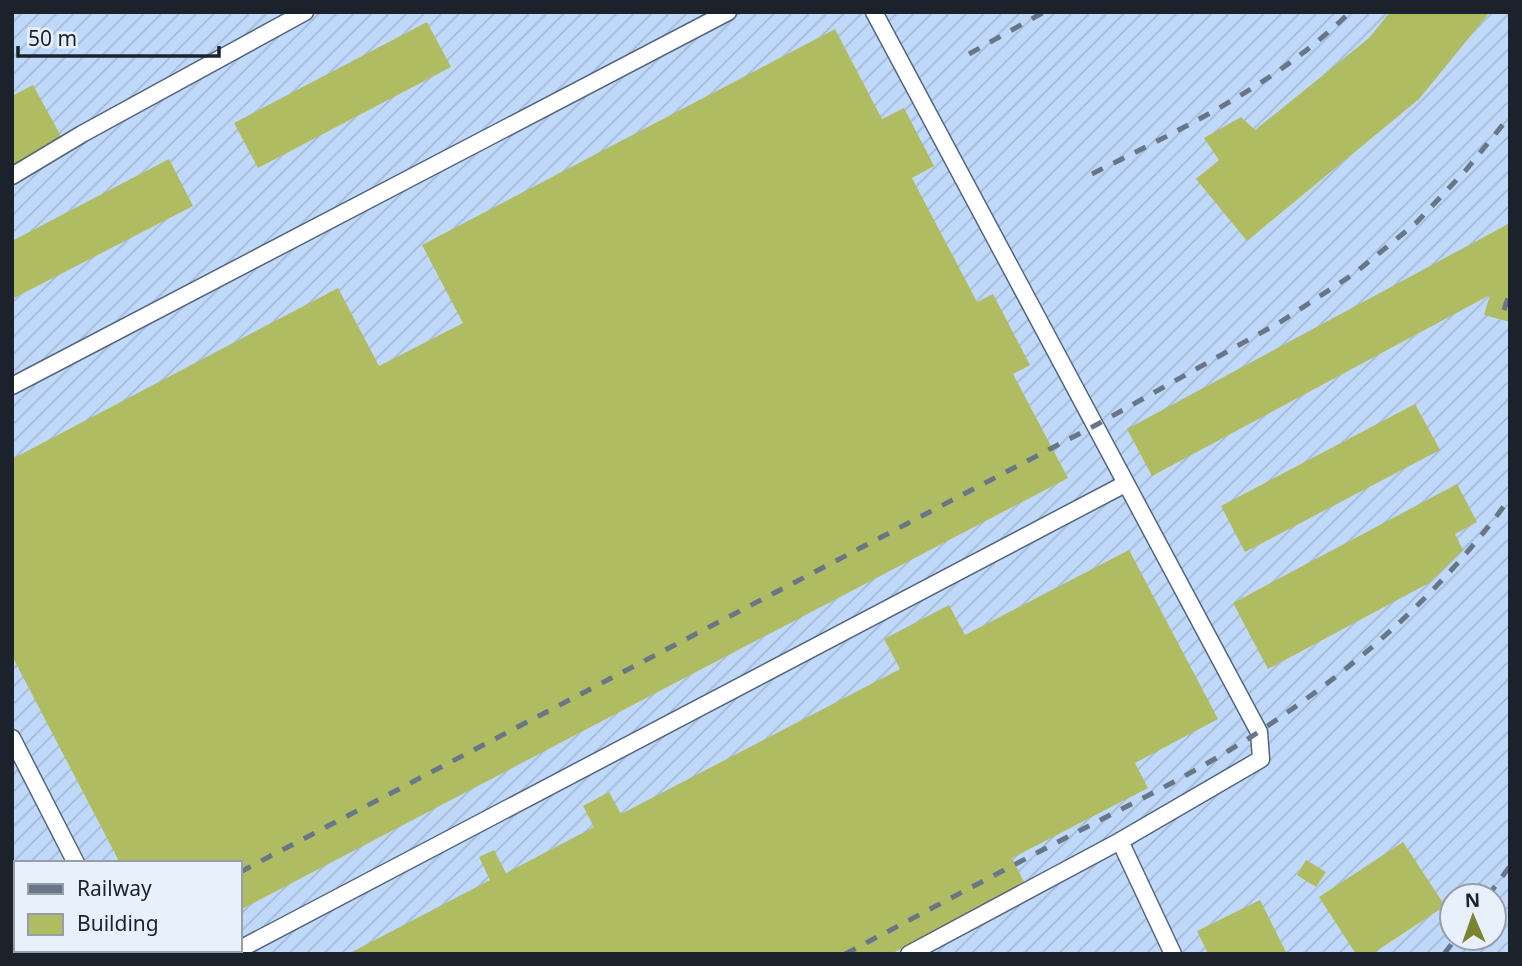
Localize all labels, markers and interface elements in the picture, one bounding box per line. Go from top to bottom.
scale bar [18,14,219,58]
text: 50 m [28,24,77,52]
legend [14,861,242,952]
text: Railway [77,874,152,902]
north arrow [1438,882,1508,952]
text: N [1464,887,1481,913]
text: Building [77,909,159,937]

